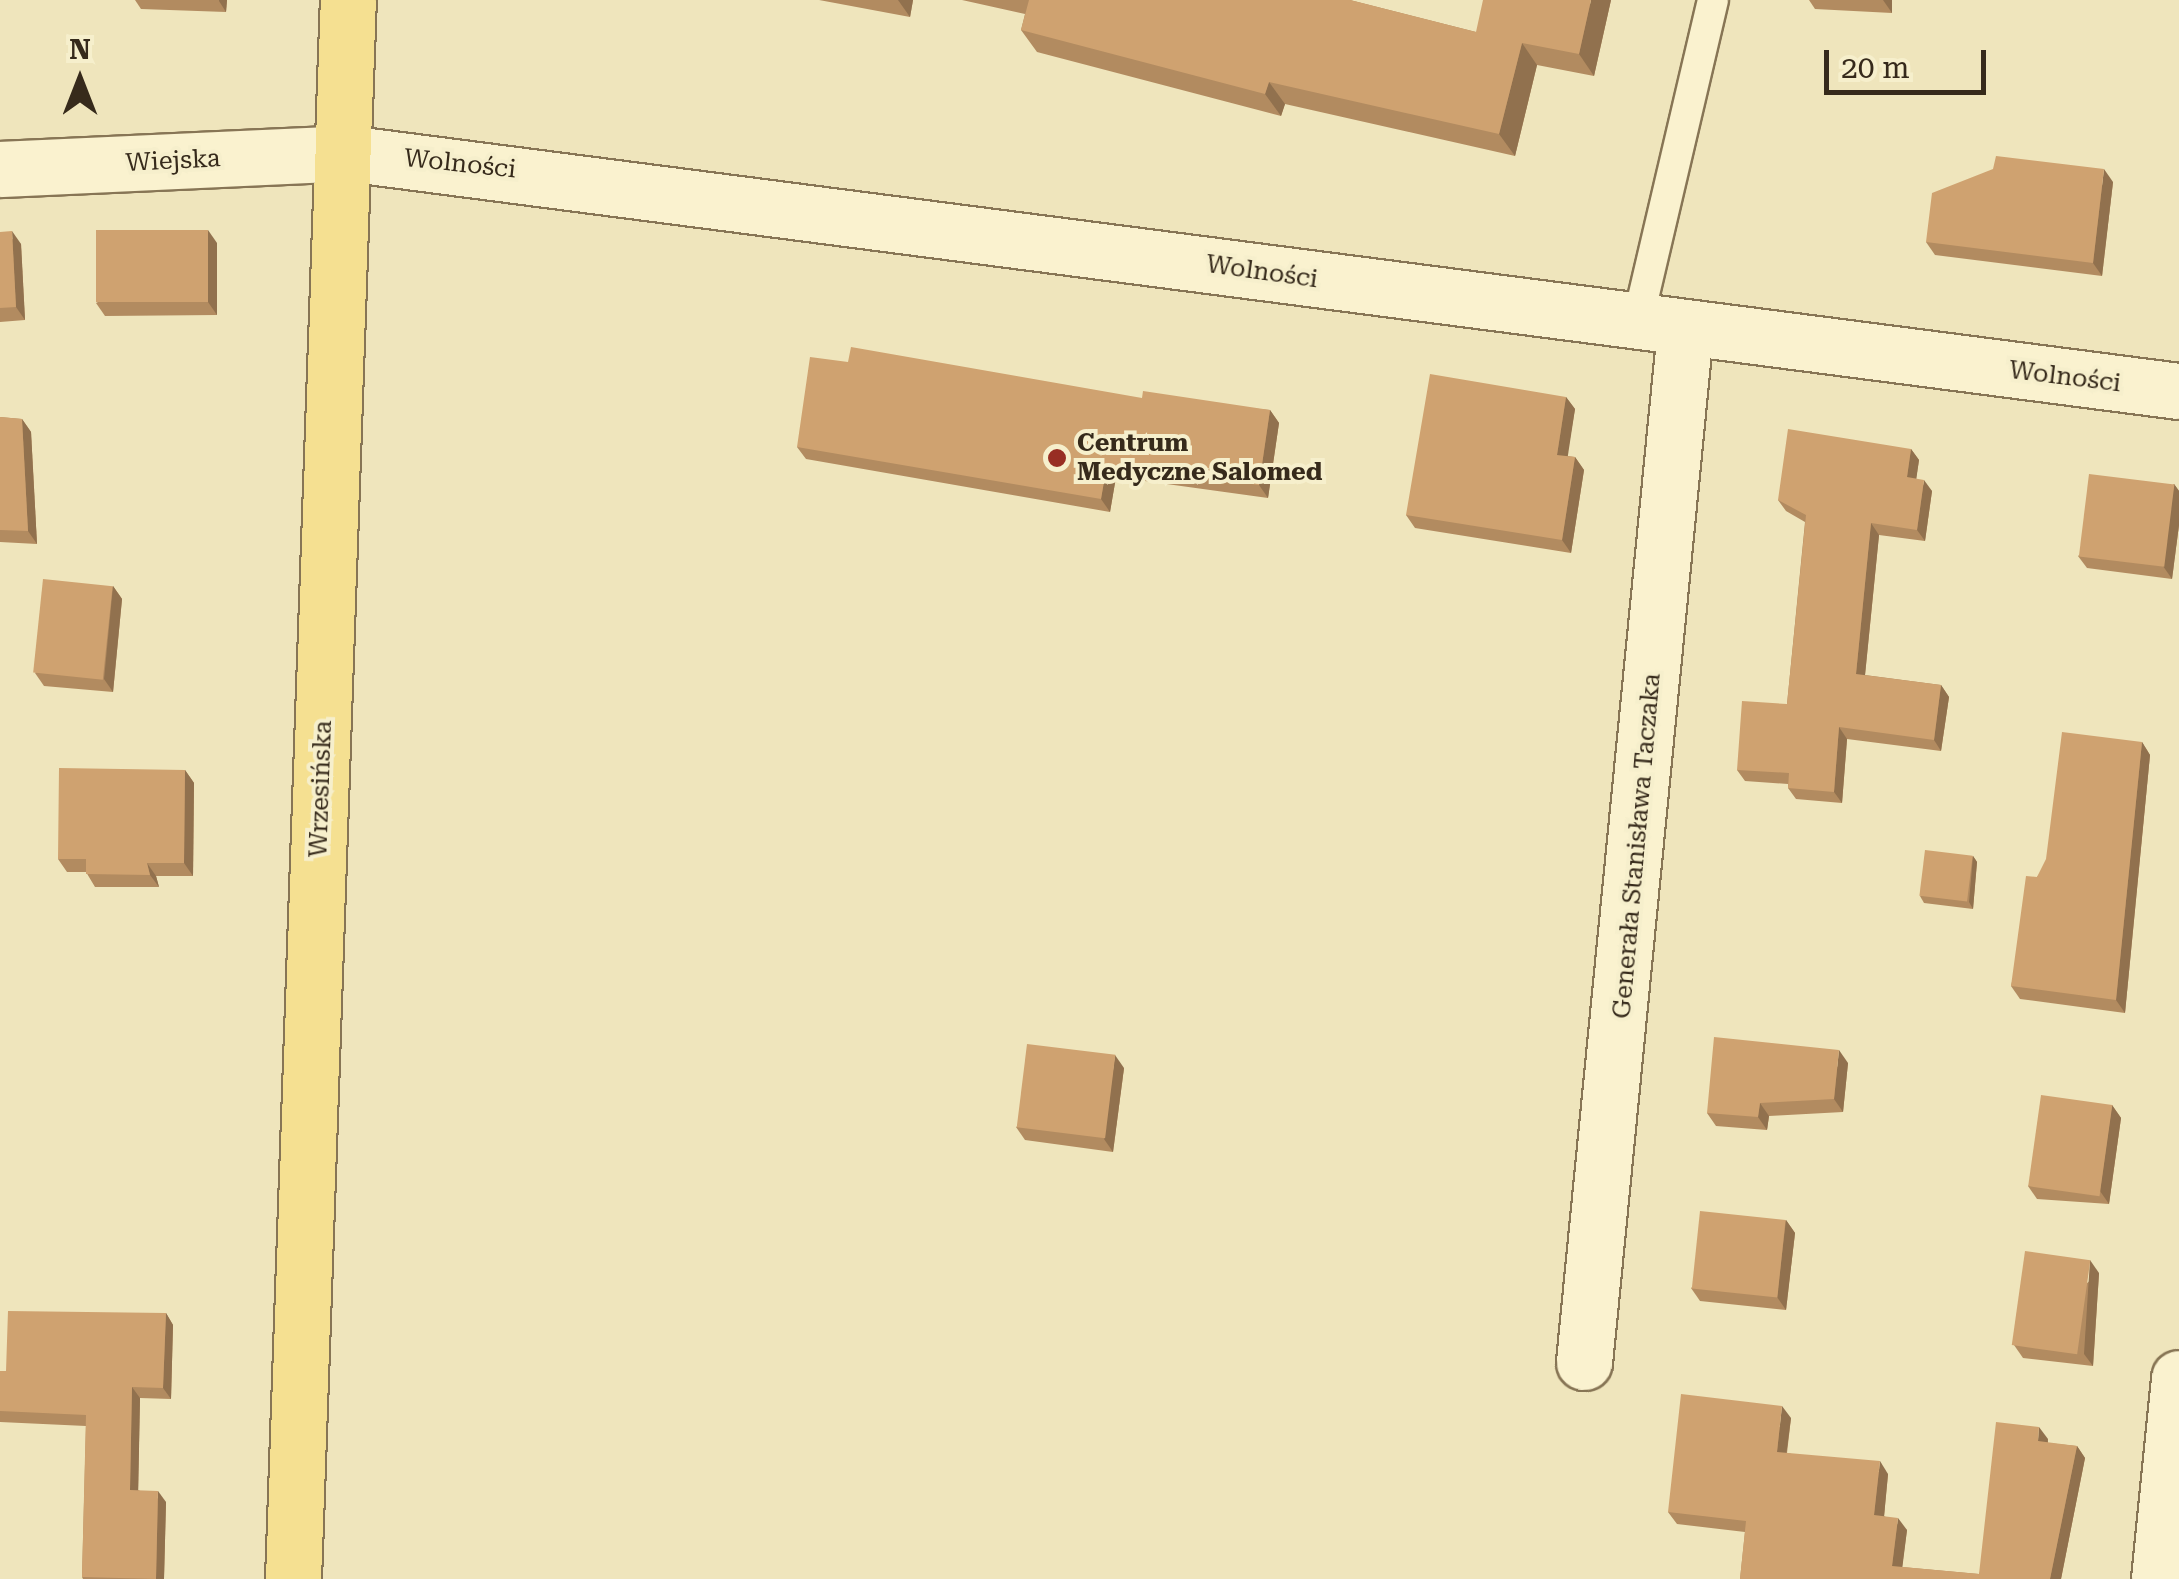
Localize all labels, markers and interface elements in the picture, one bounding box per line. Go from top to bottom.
north arrow [30,30,130,130]
scale bar [1829,30,1992,92]
text: N [69,33,91,66]
text: 20 m [1841,50,1910,85]
street label: Wolności [402,143,518,185]
street label: Wiejska [125,144,221,178]
street label: Wolności [1204,249,1320,295]
street label: Wolności [2007,355,2123,399]
place label: Centrum Medyczne Salomed [1077,429,1322,488]
marker: Centrum Medyczne Salomed [1046,447,1068,469]
street label: Generała Stanisława Taczaka [1607,672,1667,1020]
street label: Wrzesińska [304,720,338,858]

